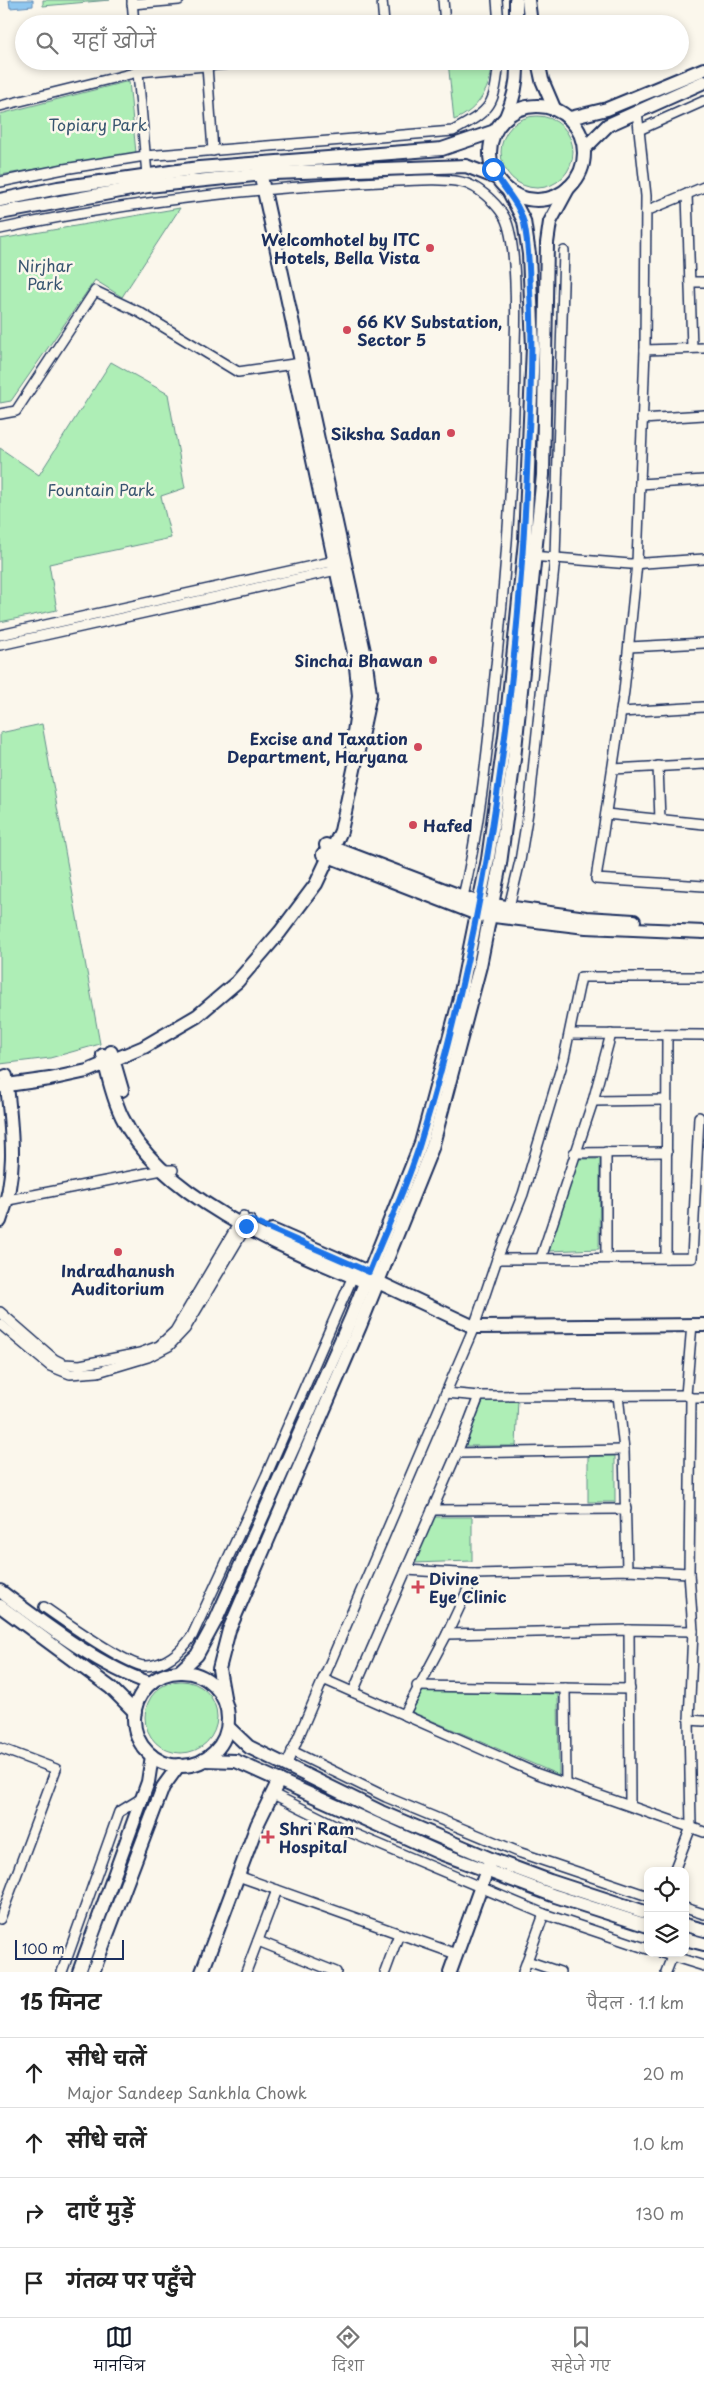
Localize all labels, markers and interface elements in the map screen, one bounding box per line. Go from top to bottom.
search box [15,15,689,70]
text: यहाँ खोजें [73,26,156,54]
icon: search [33,29,61,57]
park label: Topiary Park [49,112,148,136]
route start [482,158,505,181]
place label: Welcomhotel by ITC Hotels, Bella Vista [261,227,420,269]
marker: Welcomhotel by ITC Hotels, Bella Vista [424,242,436,254]
park label: Nirjhar Park [17,253,73,295]
place label: 66 KV Substation, Sector 5 [357,309,502,351]
marker: 66 KV Substation, Sector 5 [341,324,353,336]
place label: Siksha Sadan [331,421,441,445]
marker: Siksha Sadan [445,427,457,439]
park label: Fountain Park [47,477,155,501]
place label: Sinchai Bhawan [294,648,423,672]
marker: Sinchai Bhawan [427,654,439,666]
place label: Excise and Taxation Department, Haryana [227,726,408,768]
marker: Excise and Taxation Department, Haryana [412,741,424,753]
place label: Hafed [423,813,473,837]
marker: Hafed [407,819,419,831]
route end [235,1215,258,1238]
marker: Indradhanush Auditorium [112,1246,124,1258]
place label: Indradhanush Auditorium [61,1258,175,1300]
place label: Divine Eye Clinic [429,1566,507,1608]
marker: Divine Eye Clinic [411,1580,425,1594]
place label: Shri Ram Hospital [279,1816,354,1858]
marker: Shri Ram Hospital [261,1830,275,1844]
map controls [644,1867,689,1957]
button: locate [644,1867,689,1912]
button: layers [644,1912,689,1957]
scale bar [15,1937,124,1960]
text: 100 m [22,1938,65,1959]
text: 15 मिनट [20,1985,101,2017]
text: पैदल · 1.1 km [587,1990,684,2014]
text: सीधे चलें [67,2044,146,2072]
icon: ahead [20,2059,48,2087]
text: 20 m [643,2061,684,2085]
text: Major Sandeep Sankhla Chowk [67,2080,307,2104]
text: सीधे चलें [67,2126,146,2154]
icon: ahead [20,2129,48,2157]
text: 1.0 km [633,2131,684,2155]
text: दाएँ मुड़ें [67,2196,134,2224]
icon: right [20,2199,48,2227]
text: 130 m [636,2201,684,2225]
text: गंतव्य पर पहुँचे [67,2266,195,2294]
icon: arrive [20,2269,48,2297]
tab: मानचित्र [94,2323,145,2382]
tab: दिशा [332,2323,364,2382]
tab: सहेजे गए [551,2323,610,2382]

